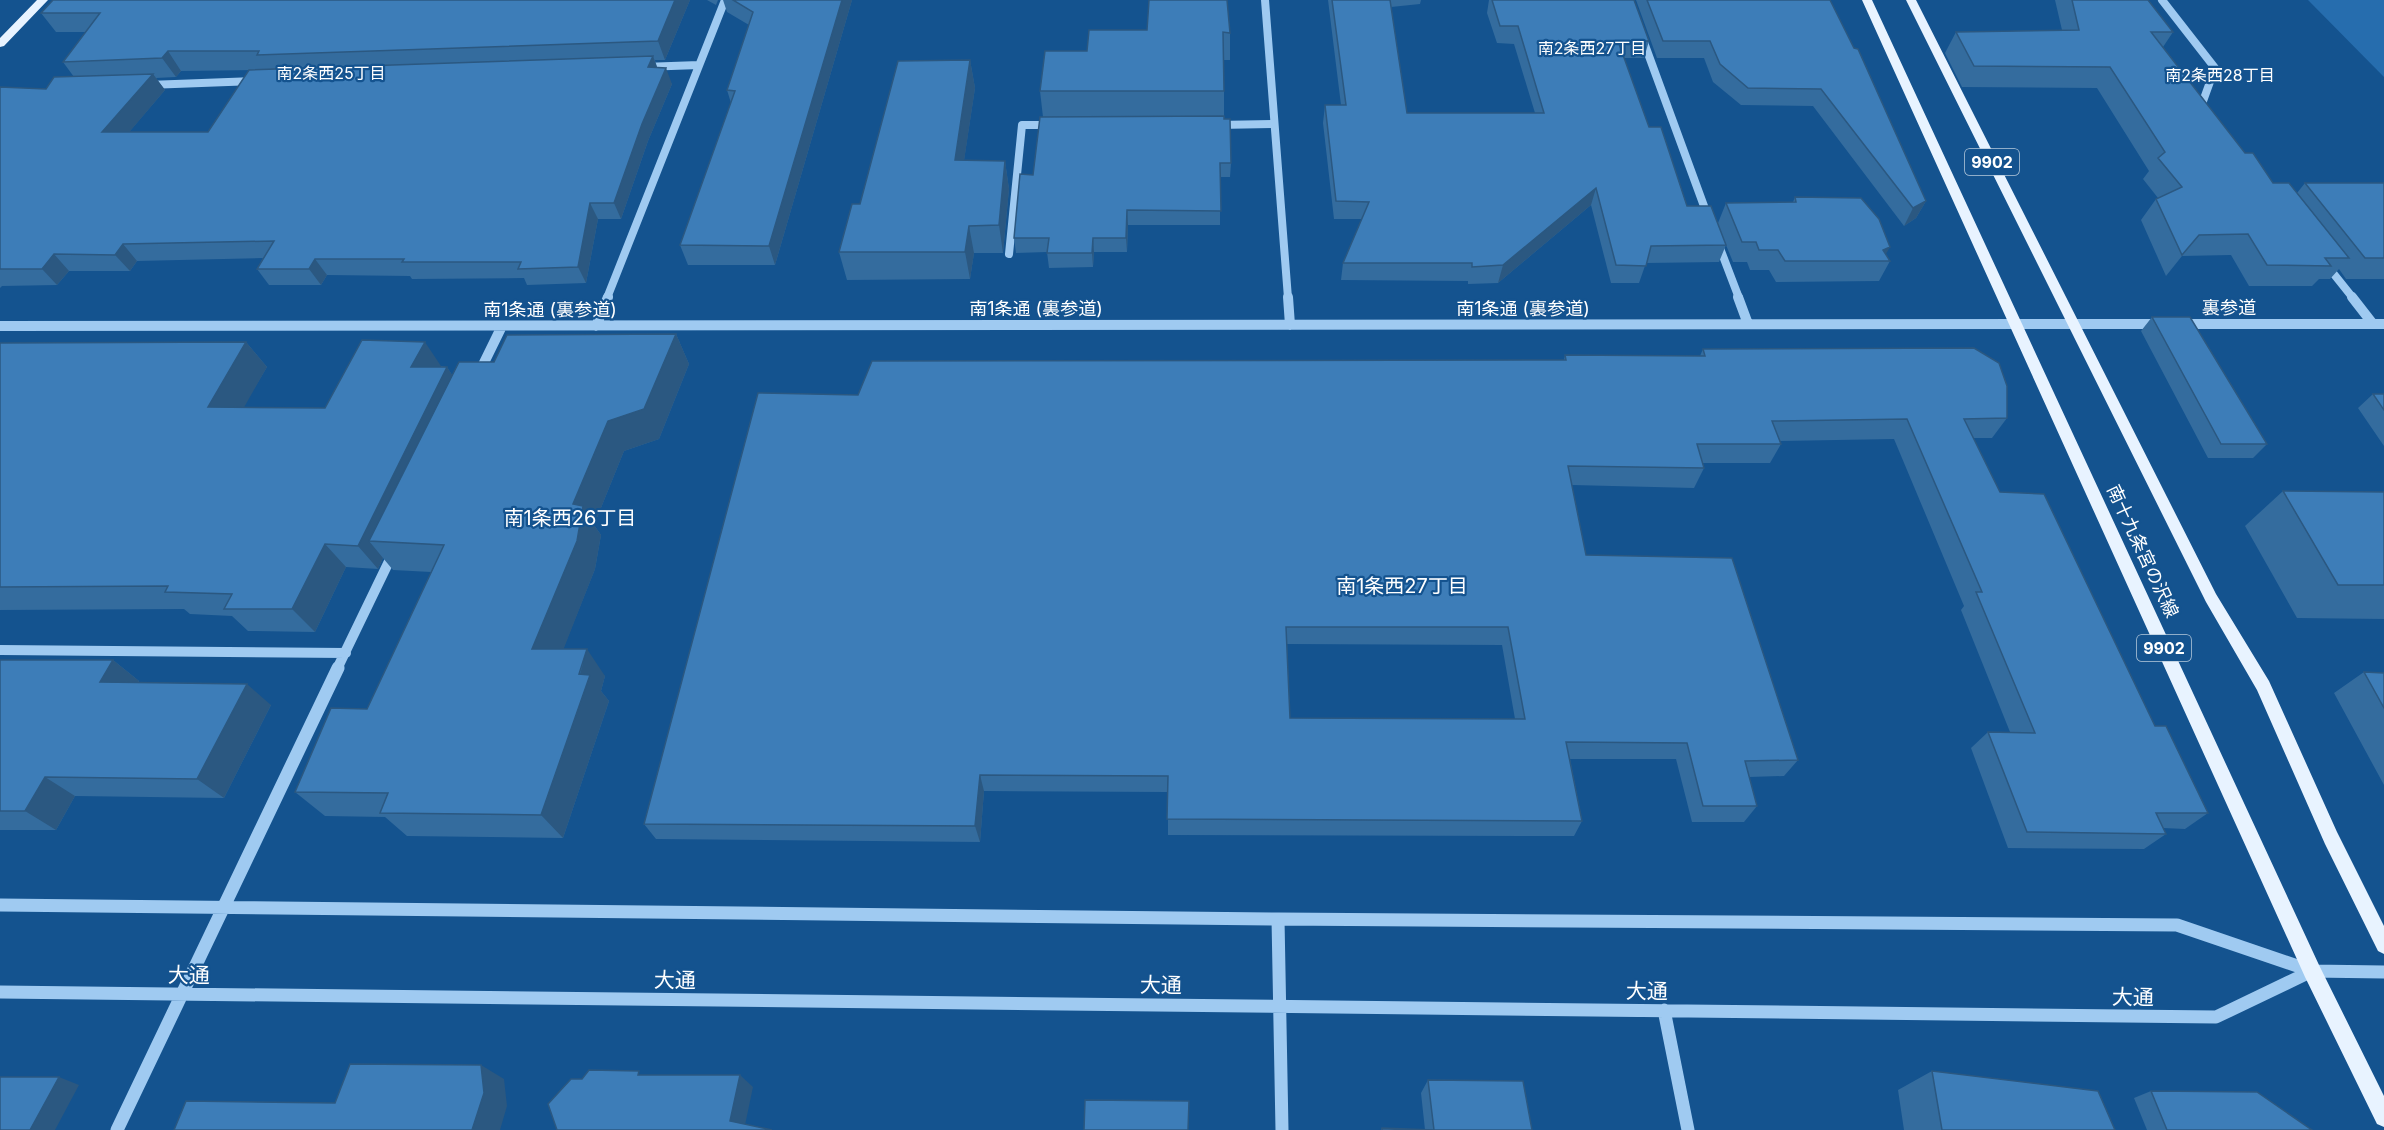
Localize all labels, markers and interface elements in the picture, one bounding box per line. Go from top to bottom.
district label: 南2条西27丁目 [1538,38,1646,58]
district label: 南2条西25丁目 [276,63,386,83]
district label: 南2条西28丁目 [2165,65,2275,85]
road number: 9902 [1965,149,2019,175]
street label: 裏参道 [2202,297,2256,318]
street label: 南1条通 (裏参道) [969,298,1103,319]
street label: 南1条通 (裏参道) [1456,298,1590,319]
street label: 南1条通 (裏参道) [483,299,617,320]
street label: 南十九条宮の沢線 [2103,481,2183,621]
district label: 南1条西26丁目 [504,506,636,530]
district label: 南1条西27丁目 [1336,574,1468,598]
road number: 9902 [2137,635,2191,661]
street label: 大通 [168,962,210,988]
street label: 大通 [654,967,696,993]
street label: 大通 [1140,972,1182,998]
street label: 大通 [1626,978,1668,1004]
street label: 大通 [2112,984,2154,1010]

